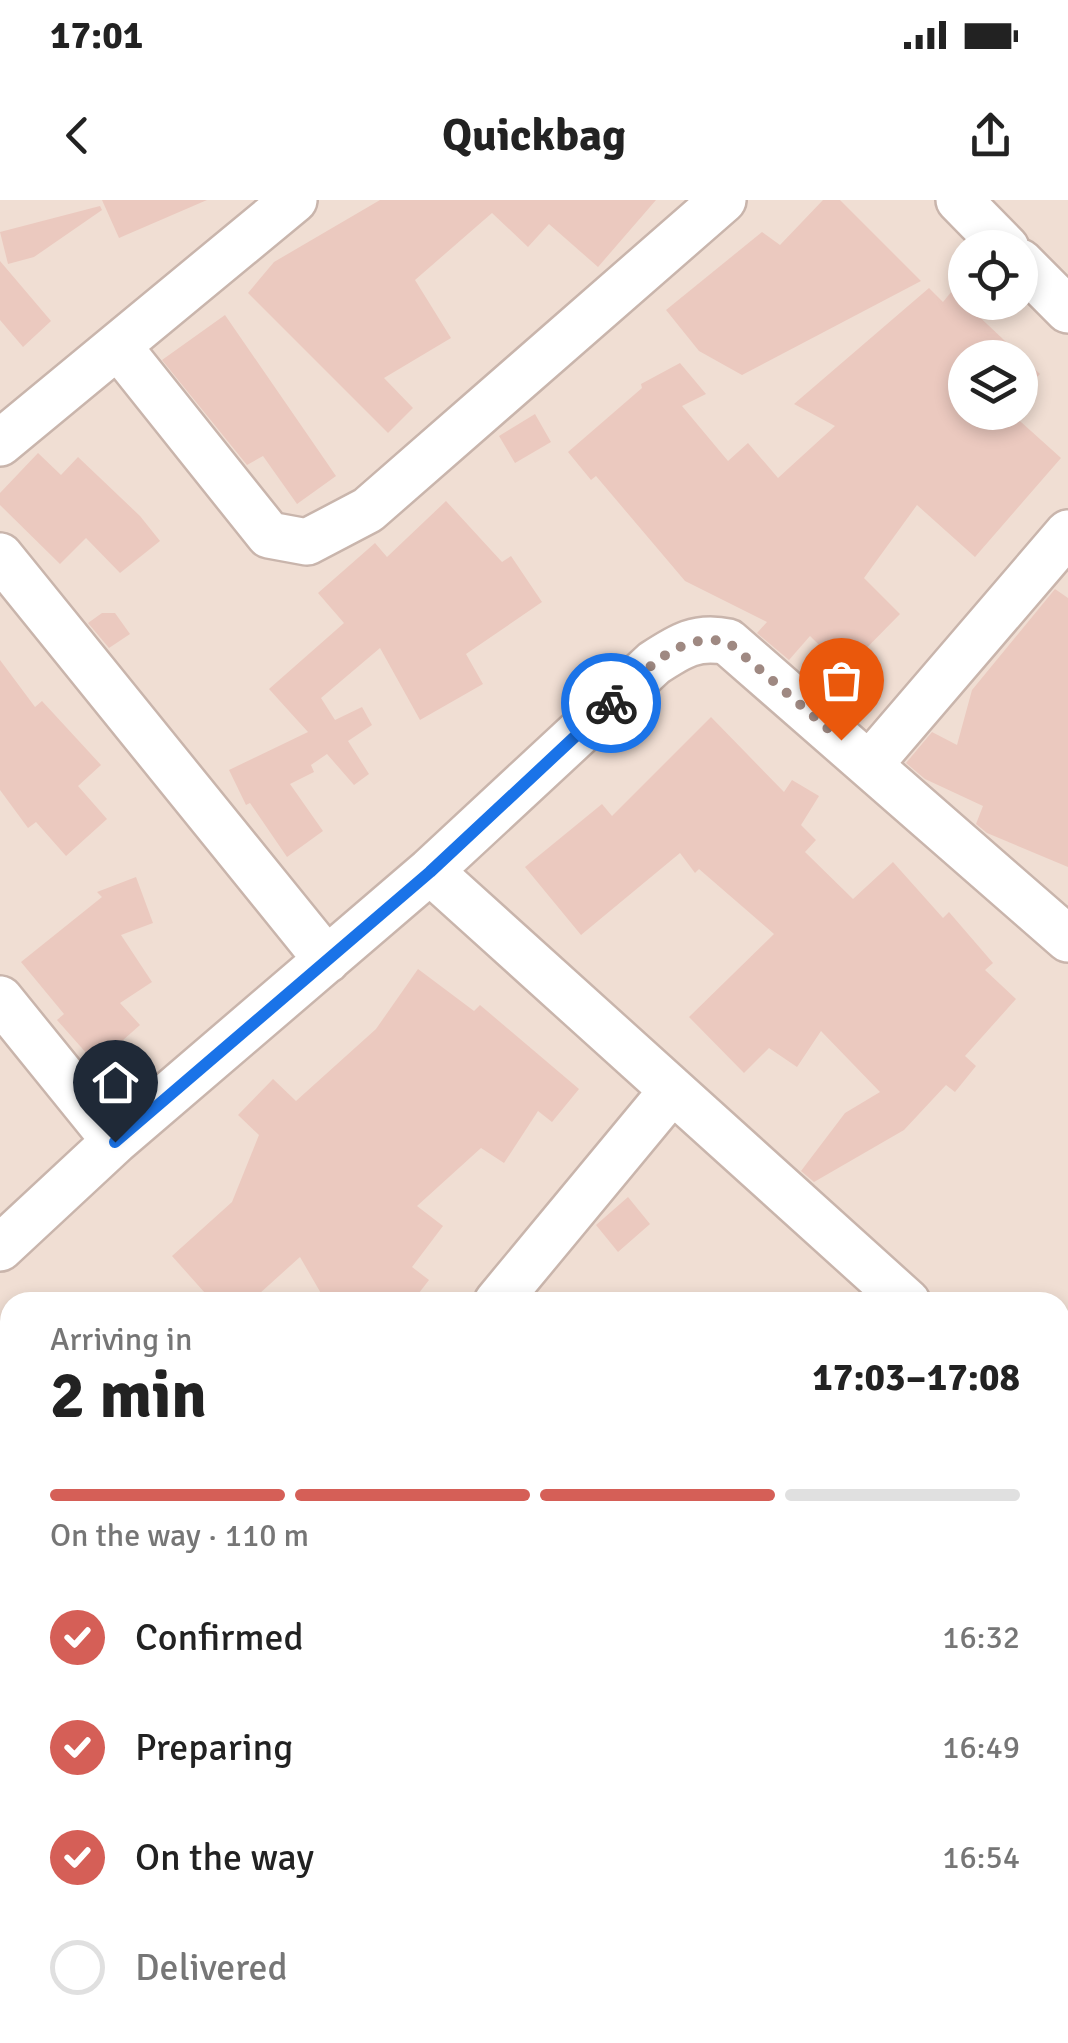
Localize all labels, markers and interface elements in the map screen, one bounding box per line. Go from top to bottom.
text: 17:01 [50,12,143,59]
icon: back [50,108,105,163]
text: Quickbag [442,108,626,163]
icon: share [963,108,1018,163]
map controls [948,230,1038,430]
button: locate [948,230,1038,320]
button: layers [948,340,1038,430]
pin [799,638,884,741]
courier [561,653,661,753]
icon: bag [814,653,869,708]
icon: bike [584,676,639,731]
pin [73,1040,158,1143]
icon: home [88,1055,143,1110]
text: Arriving in [50,1320,192,1359]
text: 17:03–17:08 [812,1354,1020,1401]
text: 2 min [50,1356,207,1436]
text: On the way · 110 m [50,1516,309,1555]
icon: check [50,1610,105,1665]
text: Confirmed [135,1614,304,1661]
text: 16:32 [942,1618,1020,1657]
icon: check [50,1720,105,1775]
text: Preparing [135,1724,293,1771]
text: 16:49 [942,1728,1020,1767]
icon: check [50,1830,105,1885]
text: On the way [135,1834,314,1881]
text: 16:54 [942,1838,1020,1877]
text: Delivered [135,1944,288,1991]

